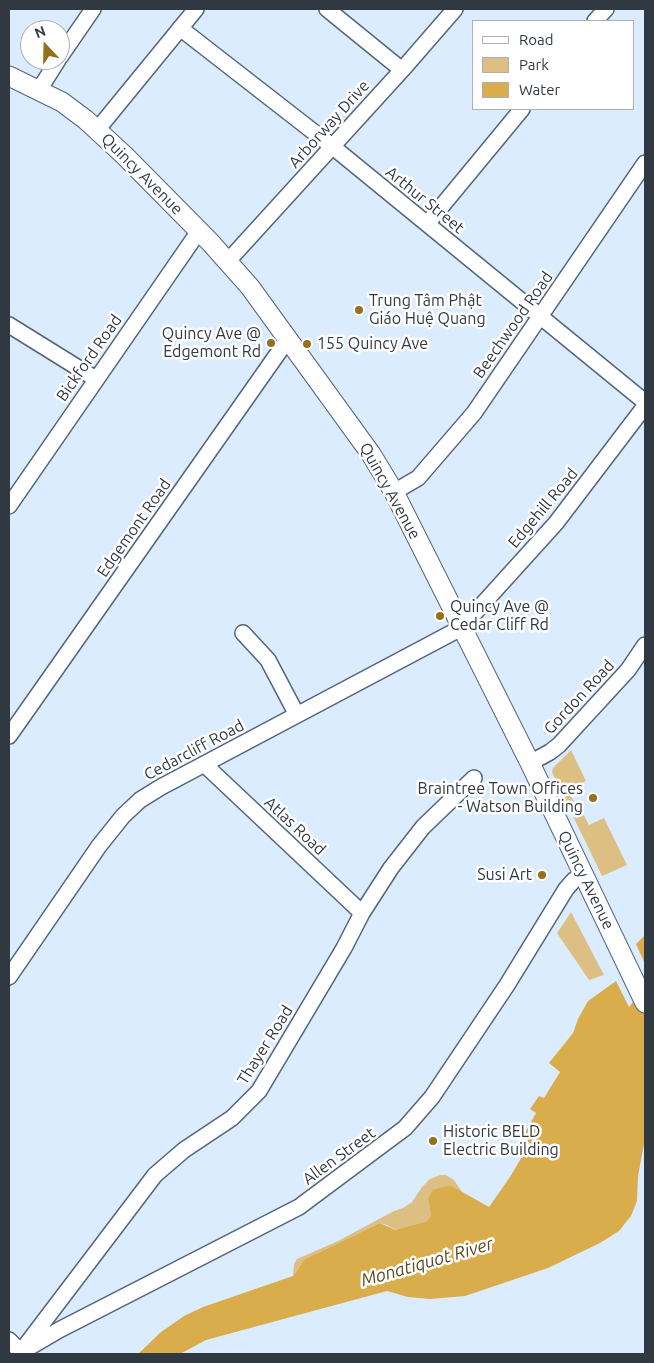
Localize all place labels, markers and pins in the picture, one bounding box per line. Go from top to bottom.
place label: Trung Tâm Phật Giáo Huệ Quang [369,291,486,329]
marker: Trung Tâm Phật Giáo Huệ Quang [353,304,365,316]
place label: Quincy Ave @ Edgemont Rd [162,324,261,362]
place label: 155 Quincy Ave [317,334,428,354]
marker: Quincy Ave @ Edgemont Rd [265,337,277,349]
marker: 155 Quincy Ave [301,338,313,350]
place label: Quincy Ave @ Cedar Cliff Rd [450,597,549,635]
marker: Quincy Ave @ Cedar Cliff Rd [434,610,446,622]
place label: Braintree Town Offices - Watson Building [418,779,583,817]
marker: Braintree Town Offices - Watson Building [587,792,599,804]
place label: Susi Art [477,865,532,885]
marker: Susi Art [536,869,548,881]
place label: Historic BELD Electric Building [443,1122,559,1160]
marker: Historic BELD Electric Building [427,1135,439,1147]

